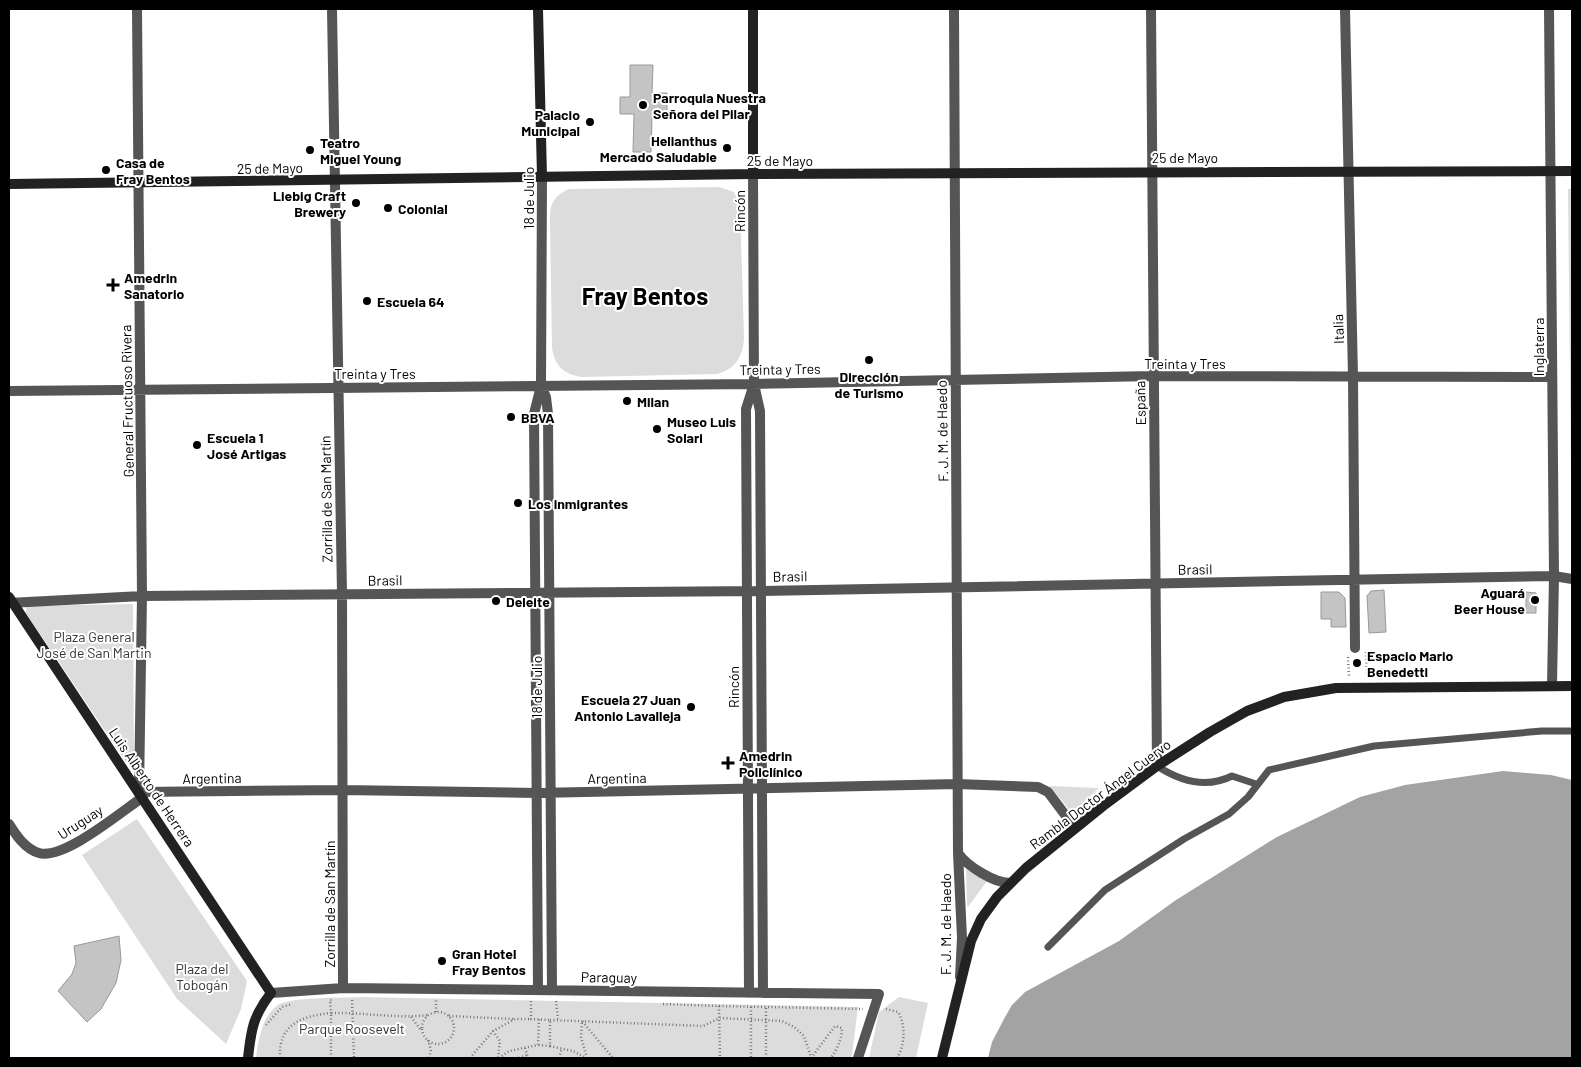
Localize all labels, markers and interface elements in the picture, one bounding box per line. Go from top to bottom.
place label: Parroquia Nuestra Señora del Pilar [653,89,766,122]
marker: Parroquia Nuestra Señora del Pilar [637,99,649,111]
place label: Palacio Municipal [521,106,580,139]
marker: Palacio Municipal [584,116,596,128]
place label: Helianthus Mercado Saludable [600,132,717,165]
place label: Teatro Miguel Young [320,134,401,167]
marker: Helianthus Mercado Saludable [721,142,733,154]
marker: Teatro Miguel Young [304,144,316,156]
street label: 25 de Mayo [1152,149,1218,166]
street label: 25 de Mayo [747,152,813,169]
place label: Casa de Fray Bentos [116,154,190,187]
street label: 25 de Mayo [237,159,303,177]
marker: Casa de Fray Bentos [100,164,112,176]
street label: 18 de Julio [520,167,537,229]
place label: Liebig Craft Brewery [273,187,346,220]
street label: Rincón [731,190,748,232]
marker: Liebig Craft Brewery [350,197,362,209]
place label: Colonial [398,200,448,217]
marker: Colonial [382,202,394,214]
place label: Amedrin Sanatorio [124,269,184,302]
marker: Amedrin Sanatorio [106,278,120,292]
district label: Fray Bentos [582,281,708,310]
place label: Escuela 64 [377,293,445,310]
marker: Escuela 64 [361,295,373,307]
street label: Italia [1329,314,1347,344]
street label: Inglaterra [1530,318,1547,376]
street label: General Fructuoso Rivera [117,325,137,477]
marker: Dirección de Turismo [863,354,875,366]
street label: Treinta y Tres [1144,355,1226,372]
street label: Treinta y Tres [739,360,821,378]
street label: Treinta y Tres [334,365,416,382]
place label: Dirección de Turismo [835,368,904,401]
street label: F. J. M. de Haedo [933,380,951,482]
street label: España [1131,380,1149,426]
place label: Milan [637,393,669,410]
marker: Milan [621,395,633,407]
place label: BBVA [521,409,555,426]
marker: BBVA [505,411,517,423]
place label: Museo Luis Solari [667,413,736,446]
marker: Museo Luis Solari [651,423,663,435]
place label: Escuela 1 José Artigas [207,429,286,462]
street label: Zorrilla de San Martín [316,435,336,563]
marker: Escuela 1 José Artigas [191,439,203,451]
place label: Los inmigrantes [528,495,628,512]
marker: Los inmigrantes [512,497,524,509]
street label: Brasil [1178,560,1212,578]
street label: Brasil [773,567,807,585]
street label: Brasil [368,571,402,589]
place label: Aguará Beer House [1454,584,1525,617]
place label: Deleite [506,593,550,610]
marker: Aguará Beer House [1529,594,1541,606]
marker: Deleite [490,595,502,607]
park label: Plaza General José de San Martin [37,628,151,661]
place label: Espacio Mario Benedetti [1367,647,1454,680]
street label: 18 de Julio [528,656,545,718]
marker: Espacio Mario Benedetti [1351,657,1363,669]
street label: Rincón [725,666,742,708]
place label: Escuela 27 Juan Antonio Lavalleja [574,691,681,724]
marker: Escuela 27 Juan Antonio Lavalleja [685,701,697,713]
street label: Luis Alberto de Herrera [106,724,198,850]
street label: Rambla Doctor Ángel Cuervo [1026,735,1174,853]
place label: Amedrin Policlínico [739,747,803,780]
marker: Amedrin Policlínico [721,756,735,770]
street label: Argentina [182,769,242,787]
street label: Argentina [587,769,647,787]
street label: Uruguay [54,801,106,843]
street label: Zorrilla de San Martín [321,840,338,968]
street label: F. J. M. de Haedo [937,873,954,975]
place label: Gran Hotel Fray Bentos [452,945,526,978]
marker: Gran Hotel Fray Bentos [436,955,448,967]
park label: Plaza del Tobogán [175,960,229,993]
street label: Paraguay [581,968,638,986]
park label: Parque Roosevelt [299,1020,405,1037]

